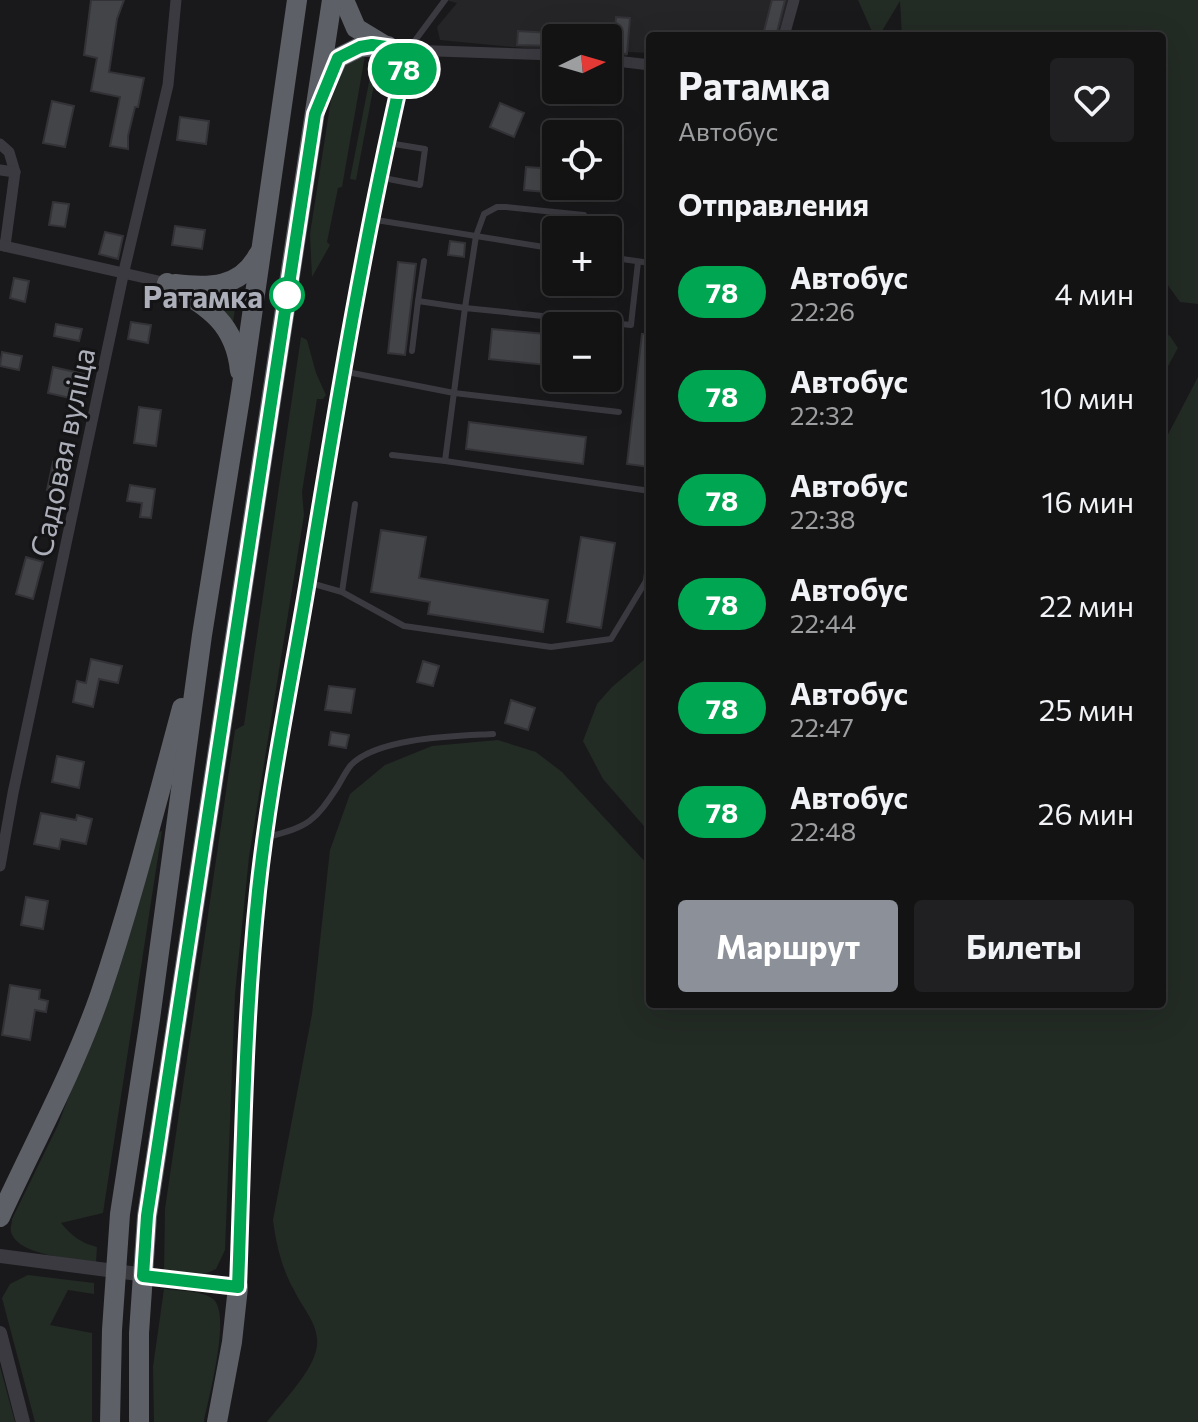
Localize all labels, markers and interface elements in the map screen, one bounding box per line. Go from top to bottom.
north arrow [542,24,622,104]
map controls [542,24,622,392]
line badge: 78 [368,43,440,95]
text: 78 [388,52,420,86]
button: heart [1050,58,1134,142]
text: Ратамка [678,61,830,108]
text: Автобус [678,115,778,146]
button: locate [542,120,622,200]
text: Отправления [678,185,869,222]
button: + [542,216,622,296]
text: Автобус [790,258,908,295]
text: 4 мин [1055,274,1134,311]
text: 78 [706,275,738,309]
place label: Ратамка [143,277,263,314]
marker: Ратамка [270,278,304,312]
text: 22:26 [790,295,855,326]
button: − [542,312,622,392]
street label: Садовая вуліца [21,344,101,560]
text: Автобус [790,362,908,399]
text: 10 мин [1040,378,1134,415]
text: 78 [706,379,738,413]
text: 22:32 [790,399,854,430]
text: Автобус [790,466,908,503]
text: 16 мин [1042,482,1134,519]
text: 78 [706,483,738,517]
text: 22:38 [790,503,856,534]
text: Автобус [790,570,908,607]
text: 22 мин [1039,586,1134,623]
text: 78 [706,587,738,621]
text: 22:44 [790,607,856,638]
text: Автобус [790,674,908,711]
text: 25 мин [1039,690,1134,727]
text: 78 [706,691,738,725]
text: 22:47 [790,711,854,742]
text: Автобус [790,778,908,815]
text: 26 мин [1038,794,1134,831]
text: 78 [706,795,738,829]
text: 22:48 [790,815,856,846]
button: Маршрут [678,900,898,992]
button: Билеты [914,900,1134,992]

